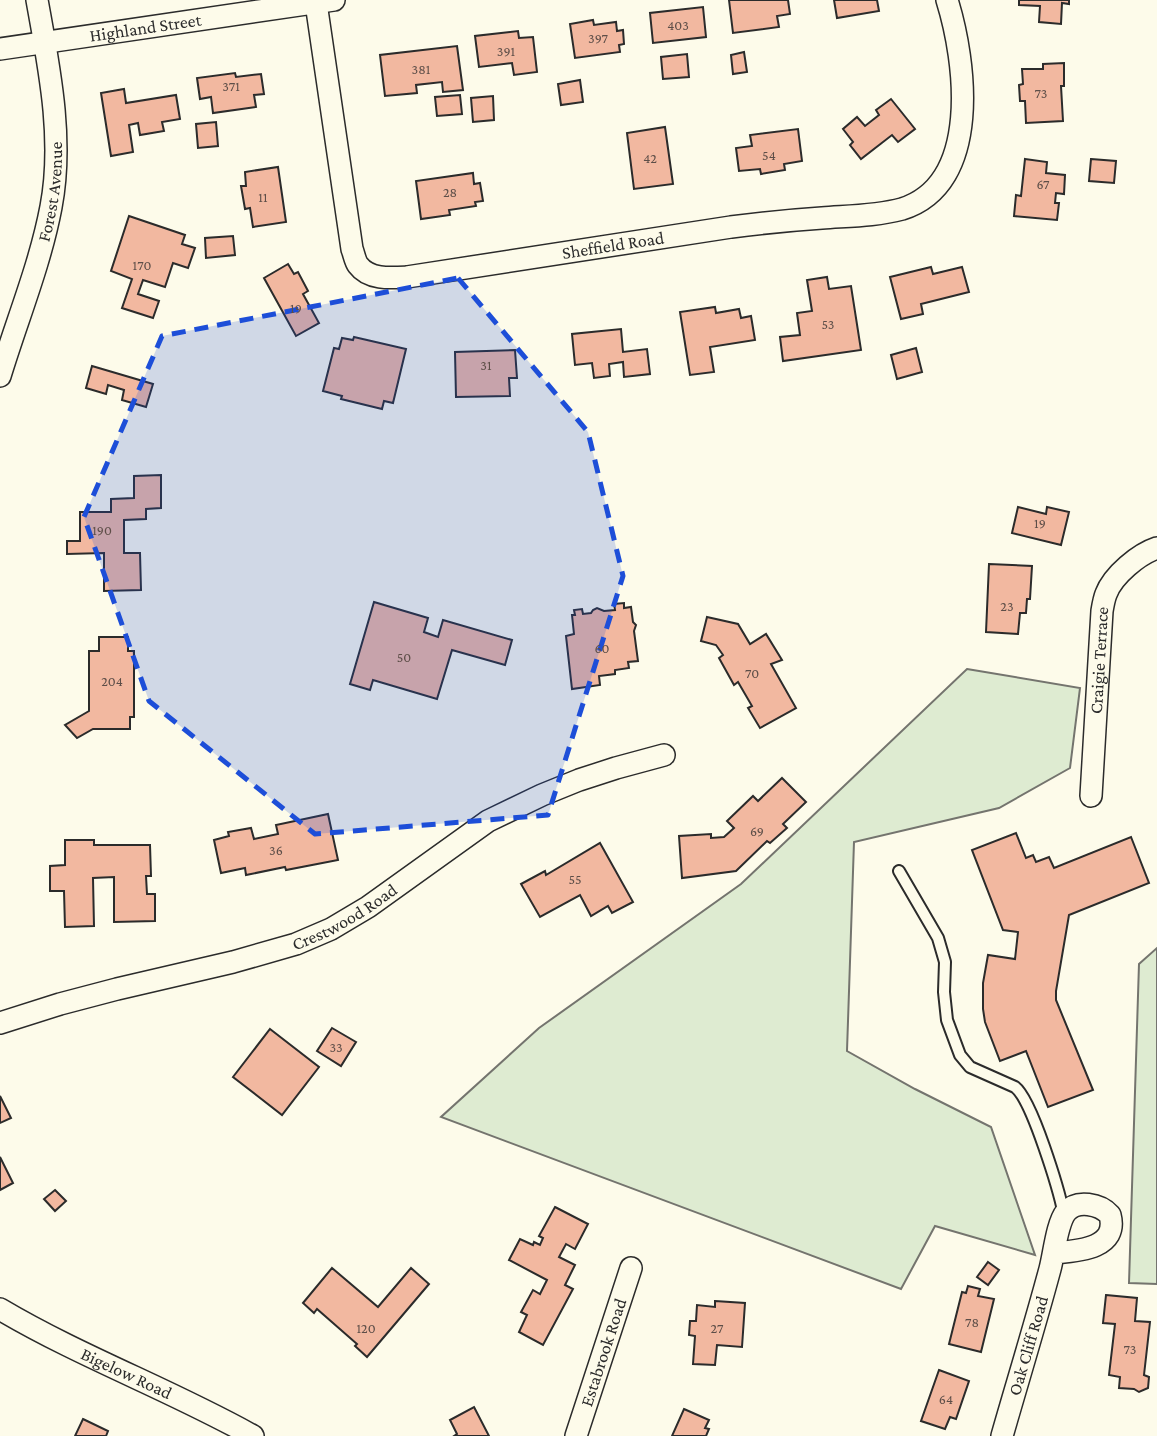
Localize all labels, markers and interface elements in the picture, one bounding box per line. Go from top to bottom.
street label: Highland Street [88,9,204,46]
house number: 403 [667,17,689,33]
house number: 397 [588,30,608,46]
house number: 391 [497,43,516,59]
house number: 381 [412,61,431,77]
house number: 371 [222,78,240,94]
house number: 73 [1035,85,1047,101]
street label: Forest Avenue [34,141,66,244]
house number: 54 [762,147,776,163]
house number: 42 [643,150,657,166]
house number: 67 [1036,176,1050,192]
house number: 28 [443,184,457,200]
house number: 11 [258,189,268,205]
street label: Sheffield Road [561,227,666,263]
house number: 170 [133,257,151,273]
house number: 19 [290,300,302,316]
house number: 53 [821,316,835,332]
house number: 31 [480,357,492,373]
house number: 19 [1034,515,1046,531]
house number: 190 [92,522,112,538]
house number: 23 [1000,598,1014,614]
street label: Craigie Terrace [1086,605,1113,715]
house number: 60 [594,640,610,656]
house number: 50 [397,649,411,665]
house number: 70 [745,665,759,681]
house number: 204 [101,673,123,689]
house number: 69 [750,823,764,839]
house number: 36 [269,842,283,858]
house number: 55 [568,871,582,887]
street label: Crestwood Road [289,879,401,955]
house number: 33 [329,1039,343,1055]
street label: Oak Cliff Road [1004,1293,1052,1398]
street label: Estabrook Road [576,1295,631,1409]
house number: 78 [965,1314,979,1330]
house number: 120 [356,1320,376,1336]
house number: 27 [711,1320,724,1336]
house number: 73 [1124,1341,1136,1357]
street label: Bigelow Road [78,1343,176,1403]
house number: 64 [939,1391,953,1407]

